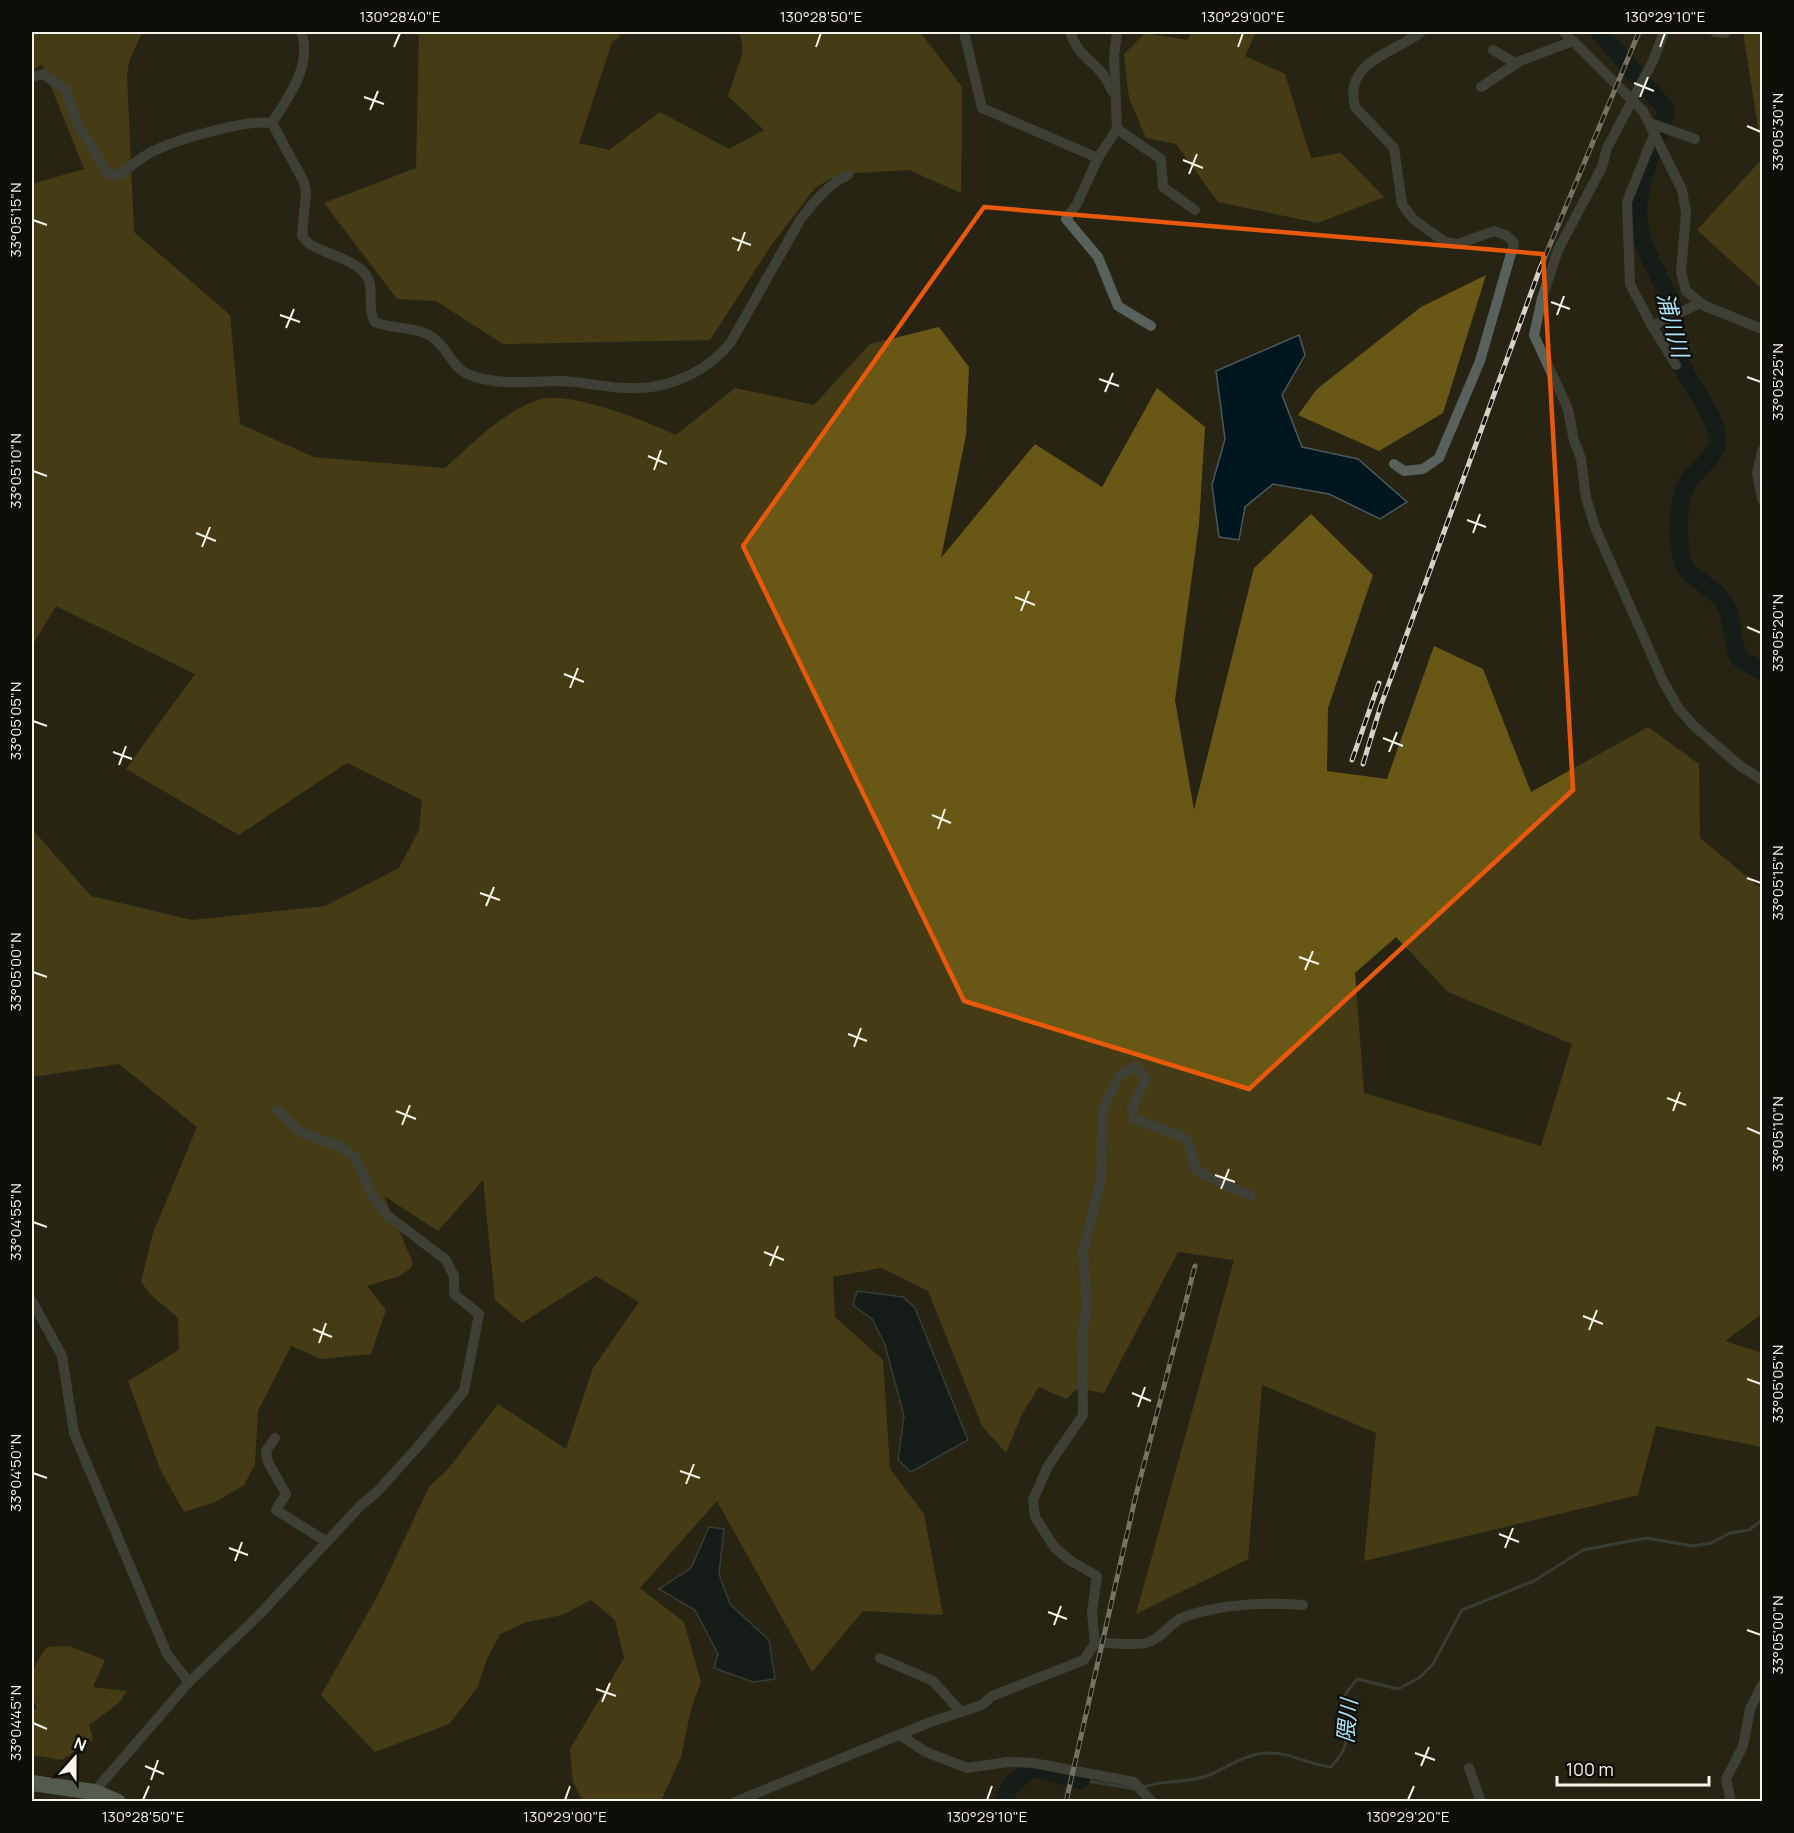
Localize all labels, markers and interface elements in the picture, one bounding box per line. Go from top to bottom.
text: 130°28'40"E [359,6,441,27]
text: 130°28'50"E [780,6,862,27]
text: 130°29'00"E [1201,6,1285,27]
text: 130°29'10"E [1625,6,1705,27]
text: 33°05'30"N [1767,93,1788,171]
text: 33°05'15"N [5,182,26,258]
water label: 浦川川 [1650,289,1696,363]
text: 33°05'25"N [1767,343,1788,421]
text: 33°05'10"N [5,433,26,509]
text: 33°05'20"N [1767,594,1788,672]
text: 33°05'05"N [5,682,26,760]
text: 33°05'15"N [1767,845,1788,921]
text: 33°05'00"N [5,933,26,1011]
text: 33°05'10"N [1767,1096,1788,1172]
text: 33°04'55"N [5,1183,26,1261]
text: 33°05'05"N [1767,1345,1788,1423]
text: 33°04'50"N [5,1434,26,1512]
text: 33°05'00"N [1767,1596,1788,1674]
text: 33°04'45"N [5,1685,26,1761]
water label: 隈川 [1330,1696,1364,1744]
north arrow [45,1728,105,1788]
text: N [71,1732,90,1756]
scale bar [1557,1749,1708,1787]
text: 100 m [1566,1757,1614,1781]
text: 130°28'50"E [102,1806,184,1827]
text: 130°29'00"E [523,1806,607,1827]
text: 130°29'10"E [947,1806,1027,1827]
text: 130°29'20"E [1366,1806,1450,1827]

